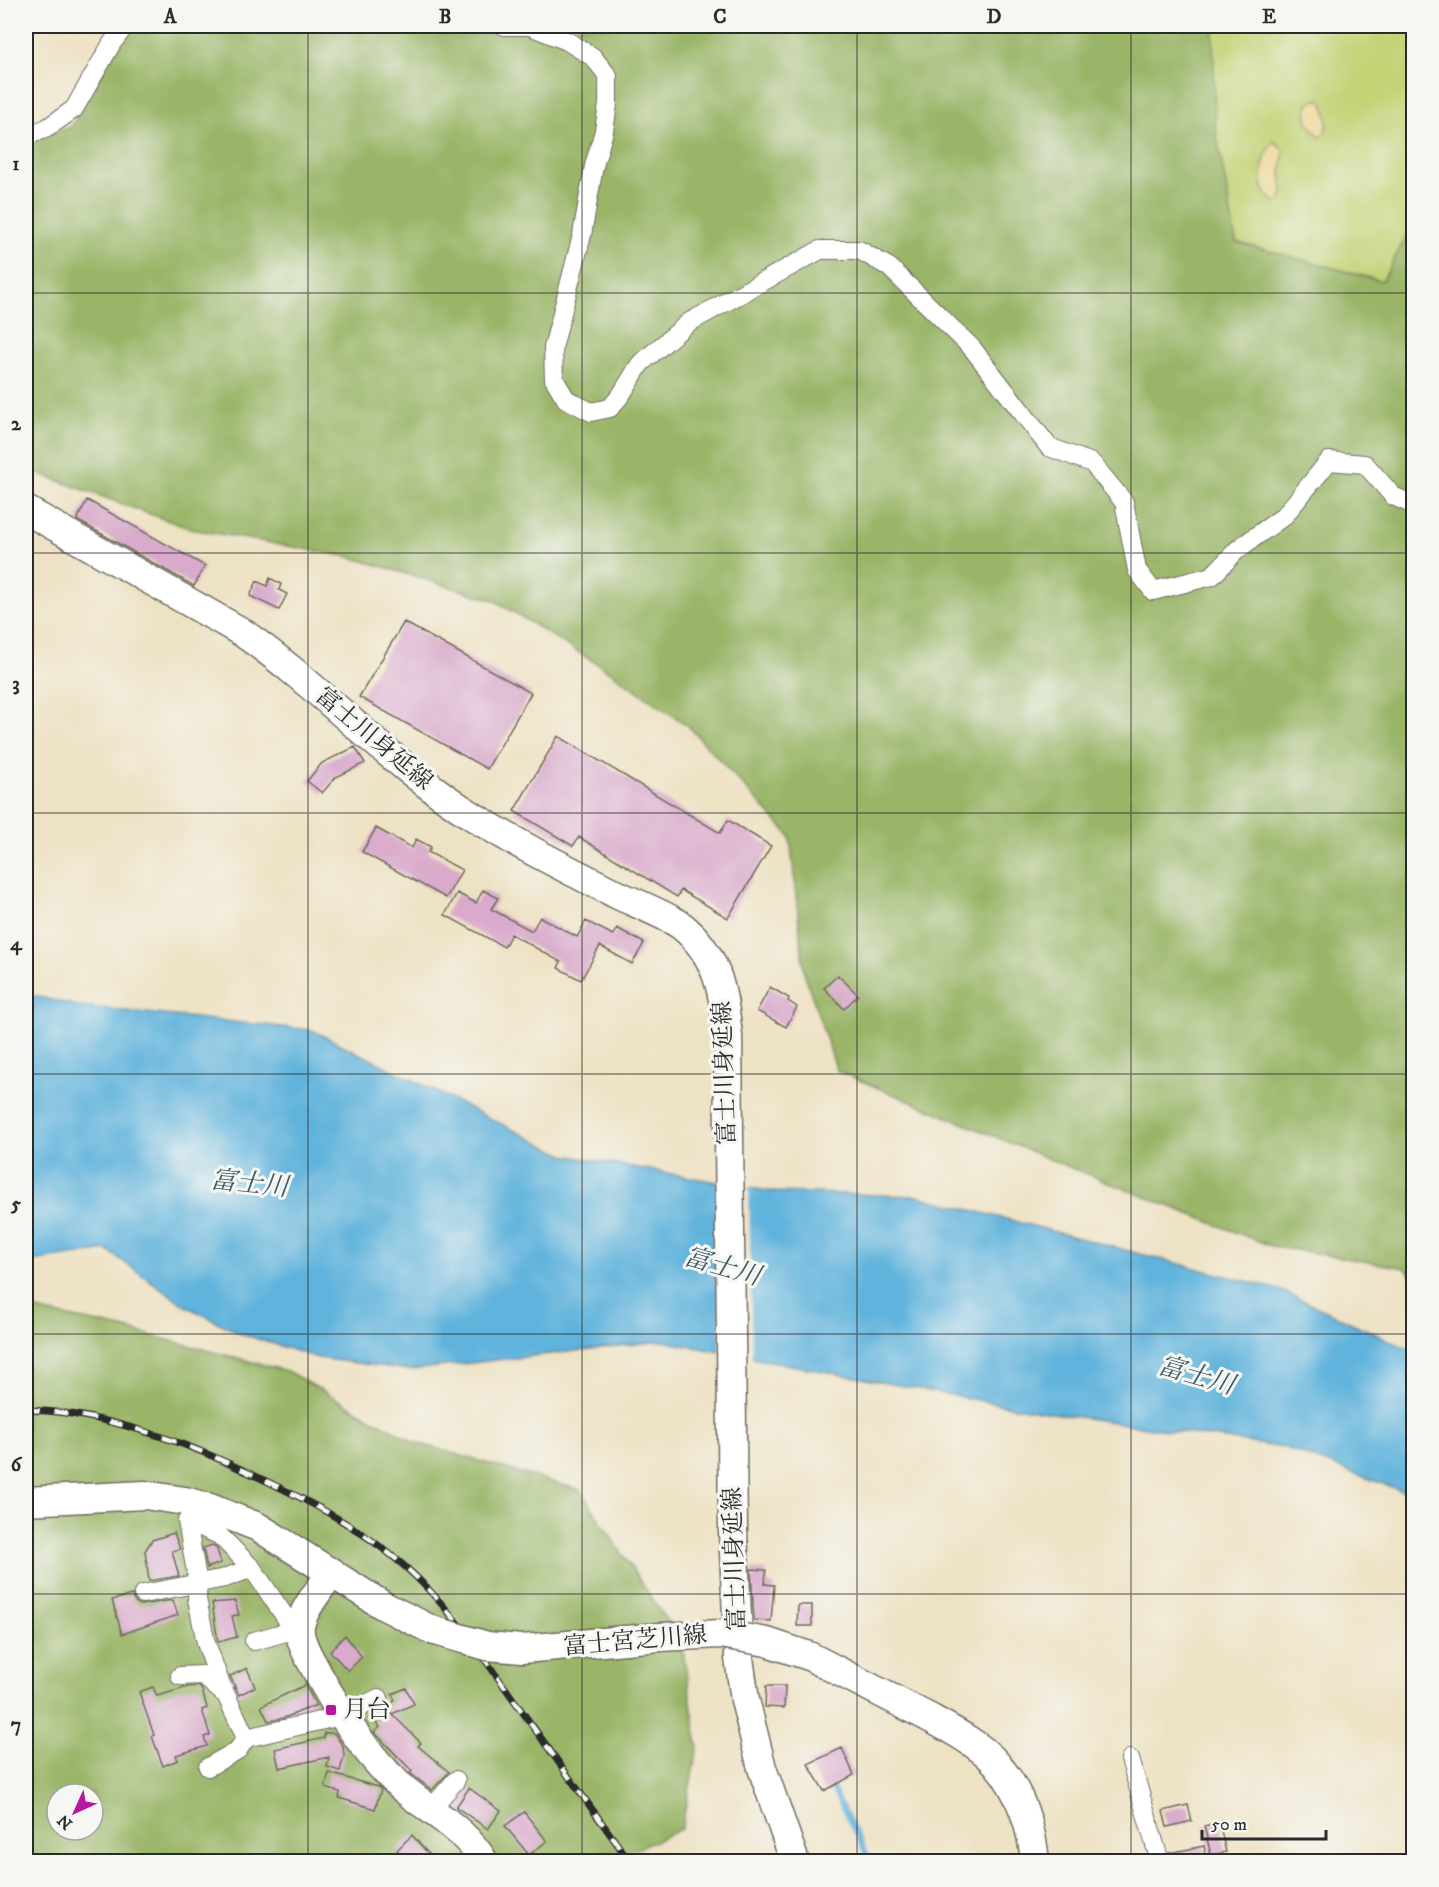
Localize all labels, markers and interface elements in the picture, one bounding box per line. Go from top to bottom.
text: A [163,5,178,30]
text: B [439,5,451,30]
text: C [713,5,727,30]
text: D [987,5,1002,30]
text: E [1262,5,1276,30]
text: 1 [12,152,20,177]
text: 2 [11,412,22,437]
text: 3 [12,672,20,697]
street label: 富士川身延線 [309,681,439,797]
text: 4 [10,932,23,957]
street label: 富士川身延線 [707,1001,743,1145]
water label: 富士川 [208,1164,292,1205]
text: 5 [10,1192,21,1217]
water label: 富士川 [680,1240,767,1294]
water label: 富士川 [1154,1349,1241,1403]
text: 6 [11,1453,23,1478]
street label: 富士川身延線 [717,1487,753,1631]
street label: 富士宮芝川線 [562,1620,708,1662]
place label: 月台 [343,1695,391,1725]
marker: 月台 [324,1703,338,1717]
text: 7 [11,1713,21,1738]
north arrow [45,1782,105,1842]
scale bar [1202,1803,1326,1841]
text: N [53,1810,77,1834]
text: 50 m [1211,1814,1247,1836]

